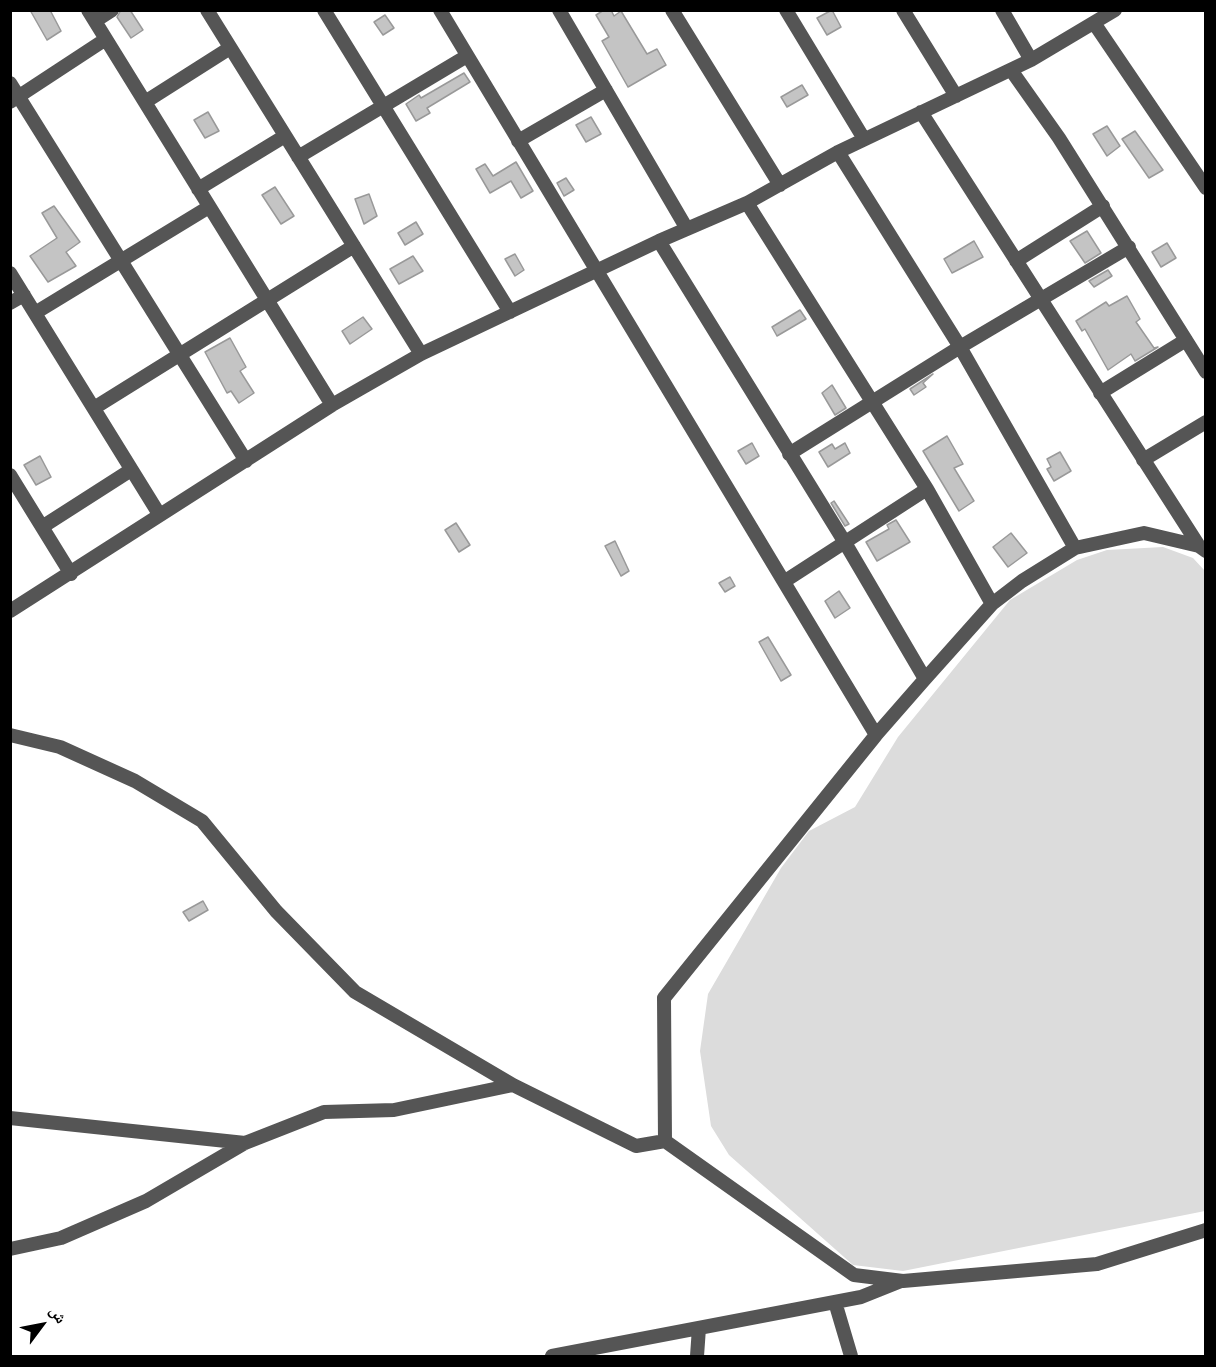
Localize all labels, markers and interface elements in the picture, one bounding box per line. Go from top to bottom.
north arrow [12,1295,72,1355]
text: ش [44,1303,70,1328]

